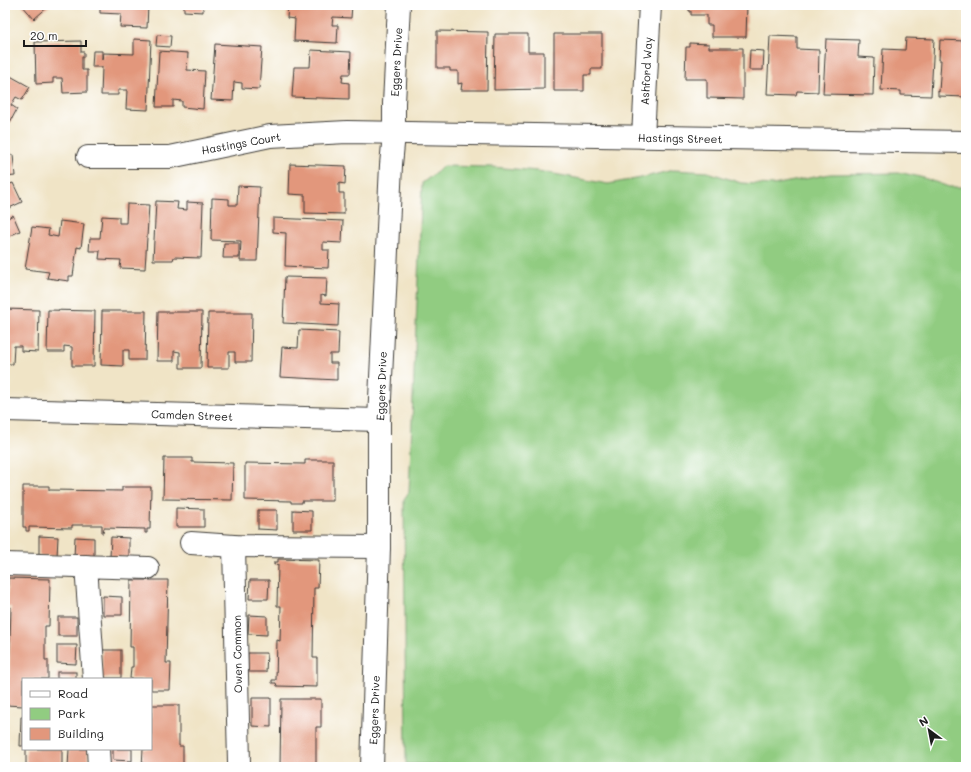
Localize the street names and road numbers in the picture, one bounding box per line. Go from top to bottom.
street label: Eggers Drive [387,27,405,97]
street label: Ashford Way [637,36,655,105]
street label: Hastings Court [200,129,282,157]
street label: Hastings Street [638,130,723,146]
street label: Eggers Drive [372,351,390,421]
street label: Camden Street [151,406,233,424]
street label: Owen Common [229,615,245,693]
street label: Eggers Drive [365,675,383,745]

